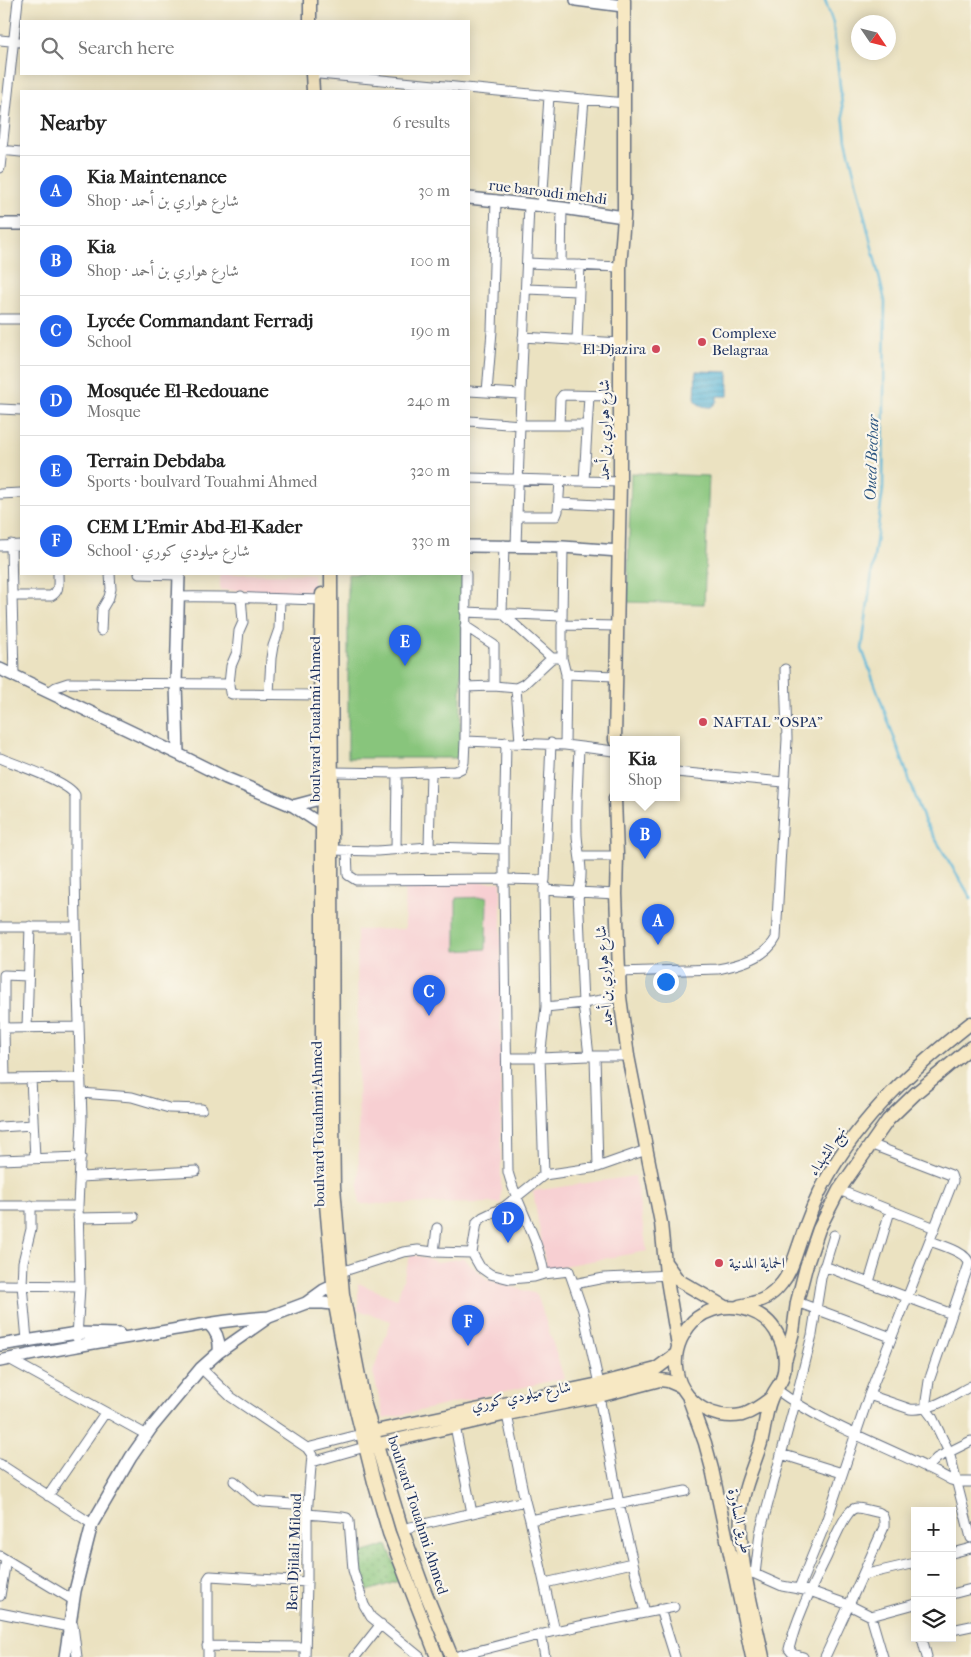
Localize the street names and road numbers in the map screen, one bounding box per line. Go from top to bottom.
street label: rue baroudi mehdi [488,176,609,208]
street label: شارع هواري بن أحمد [593,379,617,481]
street label: boulvard Touahmi Ahmed [306,635,324,803]
street label: شارع هواري بن أحمد [590,925,620,1027]
street label: boulvard Touahmi Ahmed [308,1040,328,1208]
street label: نهج الشهداء [804,1123,854,1182]
street label: شارع ميلودي كوري [470,1378,573,1418]
street label: boulvard Touahmi Ahmed [383,1432,452,1597]
street label: طريق الساورة [723,1487,756,1555]
street label: Ben Djilali Miloud [283,1492,305,1611]

